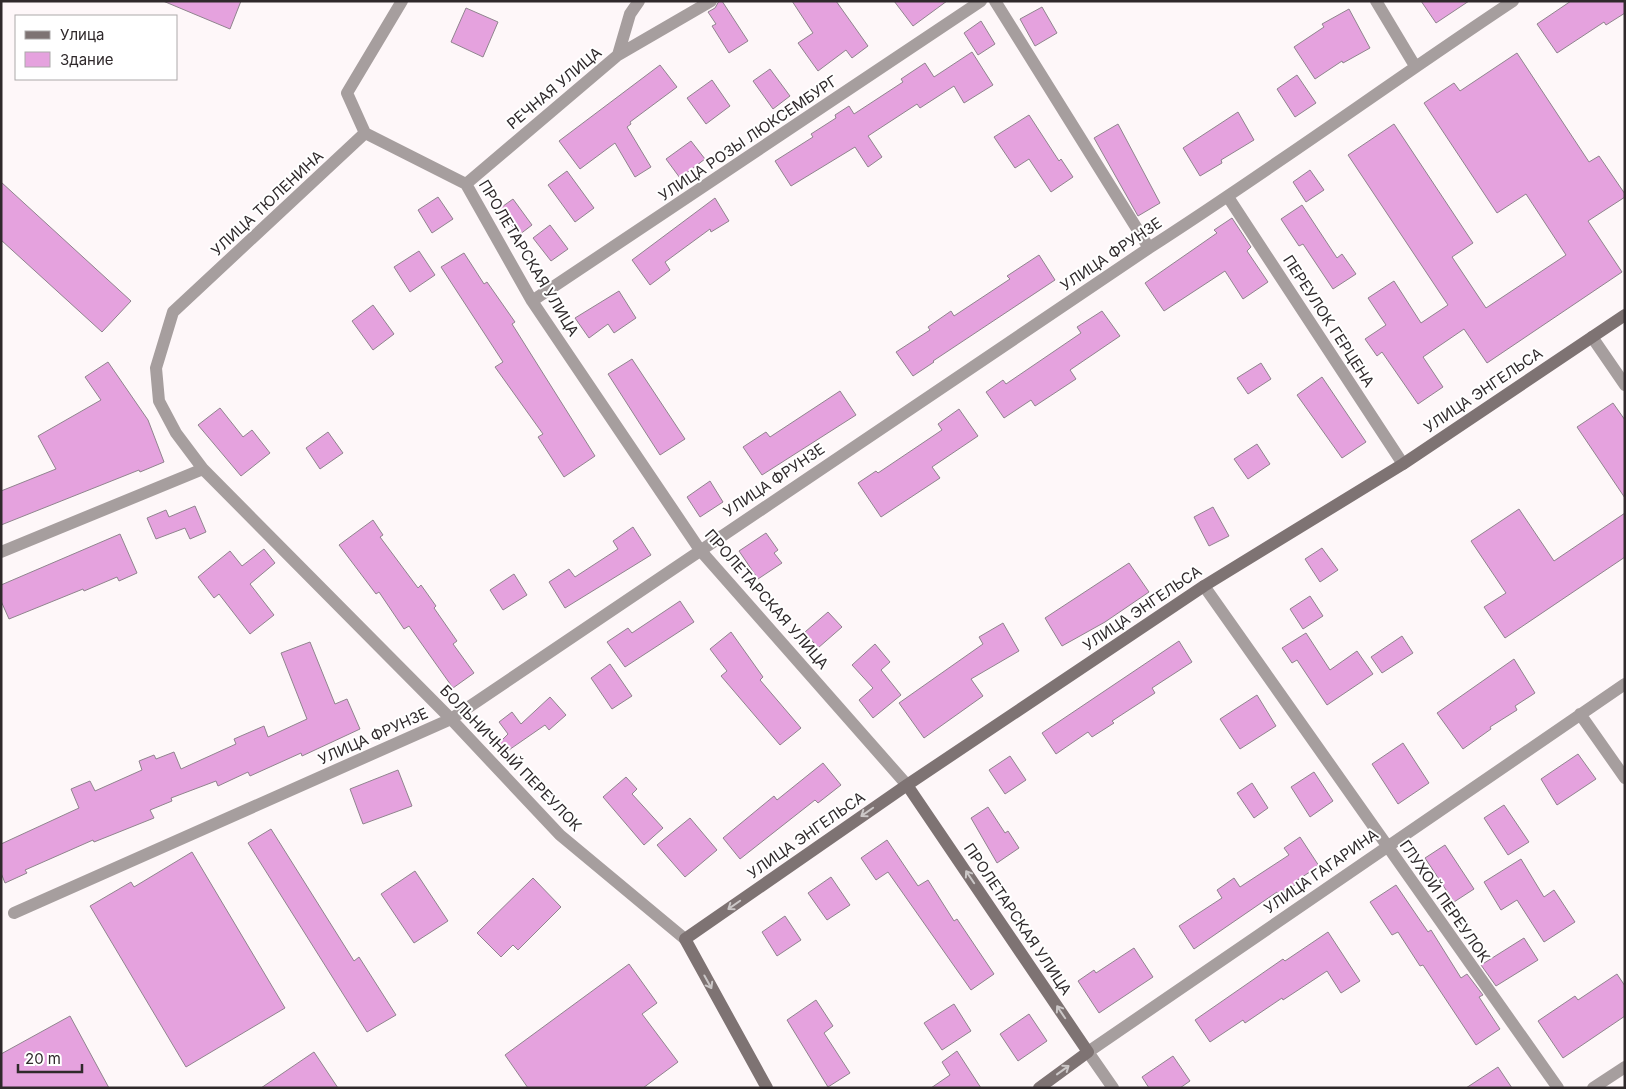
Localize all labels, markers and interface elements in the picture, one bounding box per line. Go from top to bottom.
legend [15,15,178,80]
text: Улица [60,25,104,44]
street label: РЕЧНАЯ УЛИЦА [503,43,605,133]
text: Здание [60,50,114,69]
street label: УЛИЦА РОЗЫ ЛЮКСЕМБУРГ [655,71,841,205]
street label: УЛИЦА ТЮЛЕНИНА [207,146,327,260]
street label: ПРОЛЕТАРСКАЯ УЛИЦА [475,176,583,340]
street label: УЛИЦА ФРУНЗЕ [1057,213,1165,295]
street label: ПЕРЕУЛОК ГЕРЦЕНА [1279,251,1379,391]
street label: УЛИЦА ЭНГЕЛЬСА [1420,343,1546,437]
street label: УЛИЦА ФРУНЗЕ [720,439,828,521]
street label: ПРОЛЕТАРСКАЯ УЛИЦА [701,525,833,673]
street label: УЛИЦА ЭНГЕЛЬСА [1079,561,1205,655]
street label: БОЛЬНИЧНЫЙ ПЕРЕУЛОК [436,681,586,835]
street label: УЛИЦА ФРУНЗЕ [315,703,431,769]
street label: УЛИЦА ЭНГЕЛЬСА [744,787,868,883]
one-way arrow [860,807,874,817]
street label: УЛИЦА ГАГАРИНА [1260,824,1382,918]
street label: ГЛУХОЙ ПЕРЕУЛОК [1396,836,1494,966]
street label: ПРОЛЕТАРСКАЯ УЛИЦА [960,839,1076,999]
one-way arrow [965,870,975,884]
one-way arrow [727,900,741,910]
one-way arrow [703,974,713,989]
one-way arrow [1055,1005,1066,1019]
scale bar [18,1042,81,1074]
text: 20 m [25,1049,61,1068]
one-way arrow [1056,1065,1070,1075]

